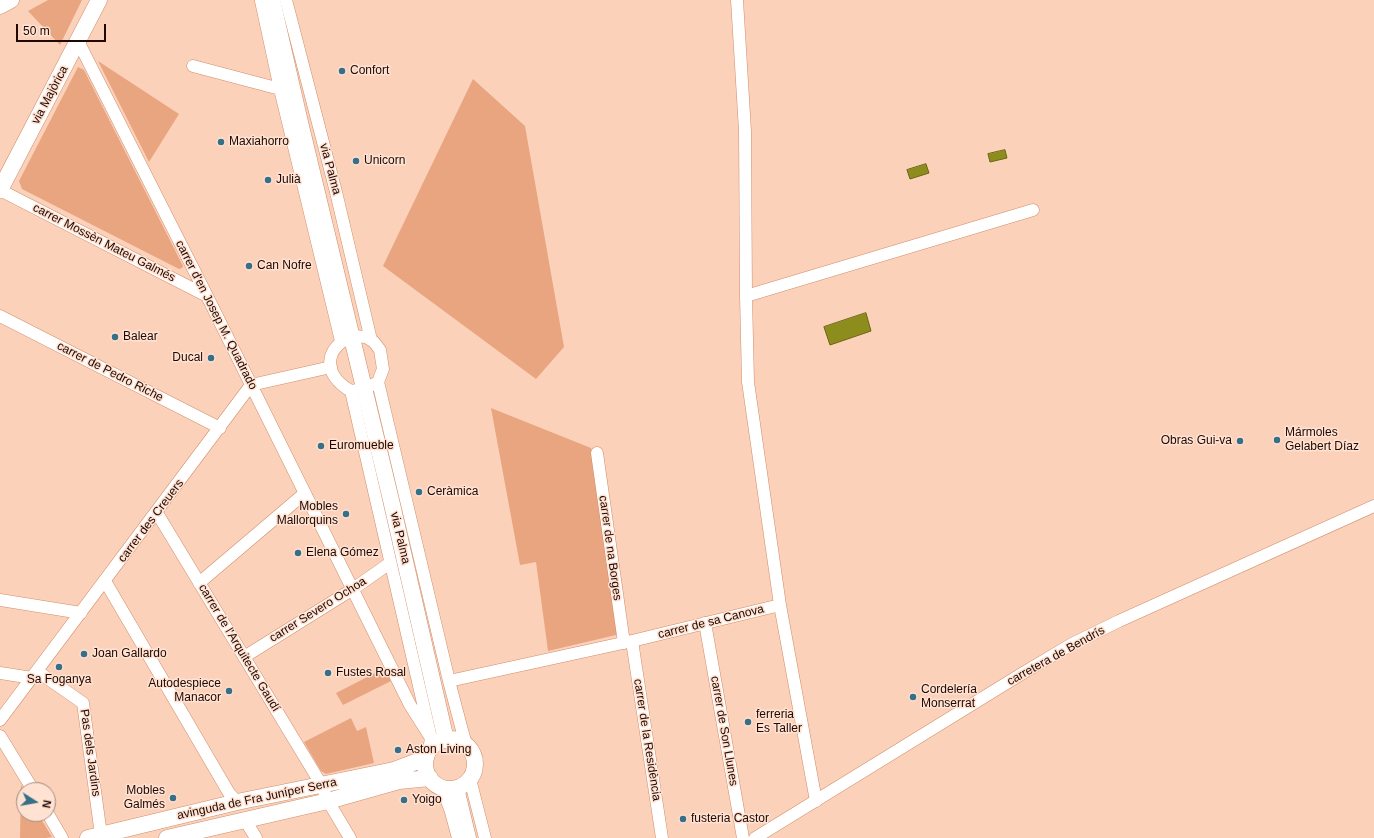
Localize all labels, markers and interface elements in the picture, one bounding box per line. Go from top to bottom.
scale bar [18,16,108,42]
text: 50 m [23,24,50,38]
street label: via Majòrica [29,63,71,127]
place label: Confort [350,64,389,78]
marker: Confort [337,66,347,76]
place label: Maxiahorro [229,135,289,149]
marker: Maxiahorro [216,137,226,147]
street label: via Palma [316,142,344,196]
place label: Unicorn [364,154,405,168]
marker: Unicorn [351,156,361,166]
place label: Julià [276,173,301,187]
marker: Julià [263,175,273,185]
street label: carrer Mossèn Mateu Galmés [30,201,178,285]
street label: carrer d'en Josep M. Quadrado [172,238,260,392]
place label: Can Nofre [257,259,312,273]
marker: Can Nofre [244,261,254,271]
place label: Balear [123,330,158,344]
marker: Balear [110,332,120,342]
street label: carrer de Pedro Riche [54,339,166,405]
place label: Ducal [172,351,203,365]
marker: Ducal [206,353,216,363]
place label: Mármoles Gelabert Díaz [1285,426,1359,454]
place label: Obras Gui-va [1161,434,1232,448]
marker: Mármoles Gelabert Díaz [1272,435,1282,445]
marker: Obras Gui-va [1235,436,1245,446]
place label: Euromueble [329,439,394,453]
marker: Euromueble [316,441,326,451]
street label: carrer des Creuers [115,477,187,565]
place label: Ceràmica [427,485,478,499]
marker: Ceràmica [414,487,424,497]
street label: carrer de na Borges [595,494,625,602]
place label: Mobles Mallorquins [277,500,338,528]
marker: Mobles Mallorquins [341,509,351,519]
street label: via Palma [387,511,413,565]
place label: Elena Gómez [306,546,379,560]
marker: Elena Gómez [293,548,303,558]
street label: carrer Severo Ochoa [267,574,369,646]
street label: carrer de l'Arquitecte Gaudí [195,582,283,714]
street label: carrer de sa Canova [657,602,765,642]
street label: carretera de Bendrís [1005,623,1107,689]
place label: Joan Gallardo [92,647,167,661]
marker: Joan Gallardo [79,649,89,659]
marker: Sa Foganya [54,662,64,672]
place label: Fustes Rosal [336,666,406,680]
marker: Fustes Rosal [323,668,333,678]
place label: Sa Foganya [27,673,91,687]
street label: carrer de Son Llunes [707,675,741,787]
place label: Autodespiece Manacor [148,677,221,705]
street label: carrer de la Residència [630,678,664,802]
place label: Cordelería Monserrat [921,683,977,711]
marker: Autodespiece Manacor [224,686,234,696]
marker: Cordelería Monserrat [908,692,918,702]
street label: Pas dels Jardins [77,708,103,798]
place label: ferreria Es Taller [756,708,802,736]
marker: ferreria Es Taller [743,717,753,727]
place label: Aston Living [406,743,471,757]
marker: Aston Living [393,745,403,755]
street label: avinguda de Fra Juníper Serra [176,775,338,823]
north arrow [16,782,56,822]
place label: Mobles Galmés [124,784,165,812]
marker: Mobles Galmés [168,793,178,803]
place label: Yoigo [412,793,442,807]
marker: Yoigo [399,795,409,805]
text: N [40,799,53,809]
place label: fusteria Castor [691,812,769,826]
marker: fusteria Castor [678,814,688,824]

